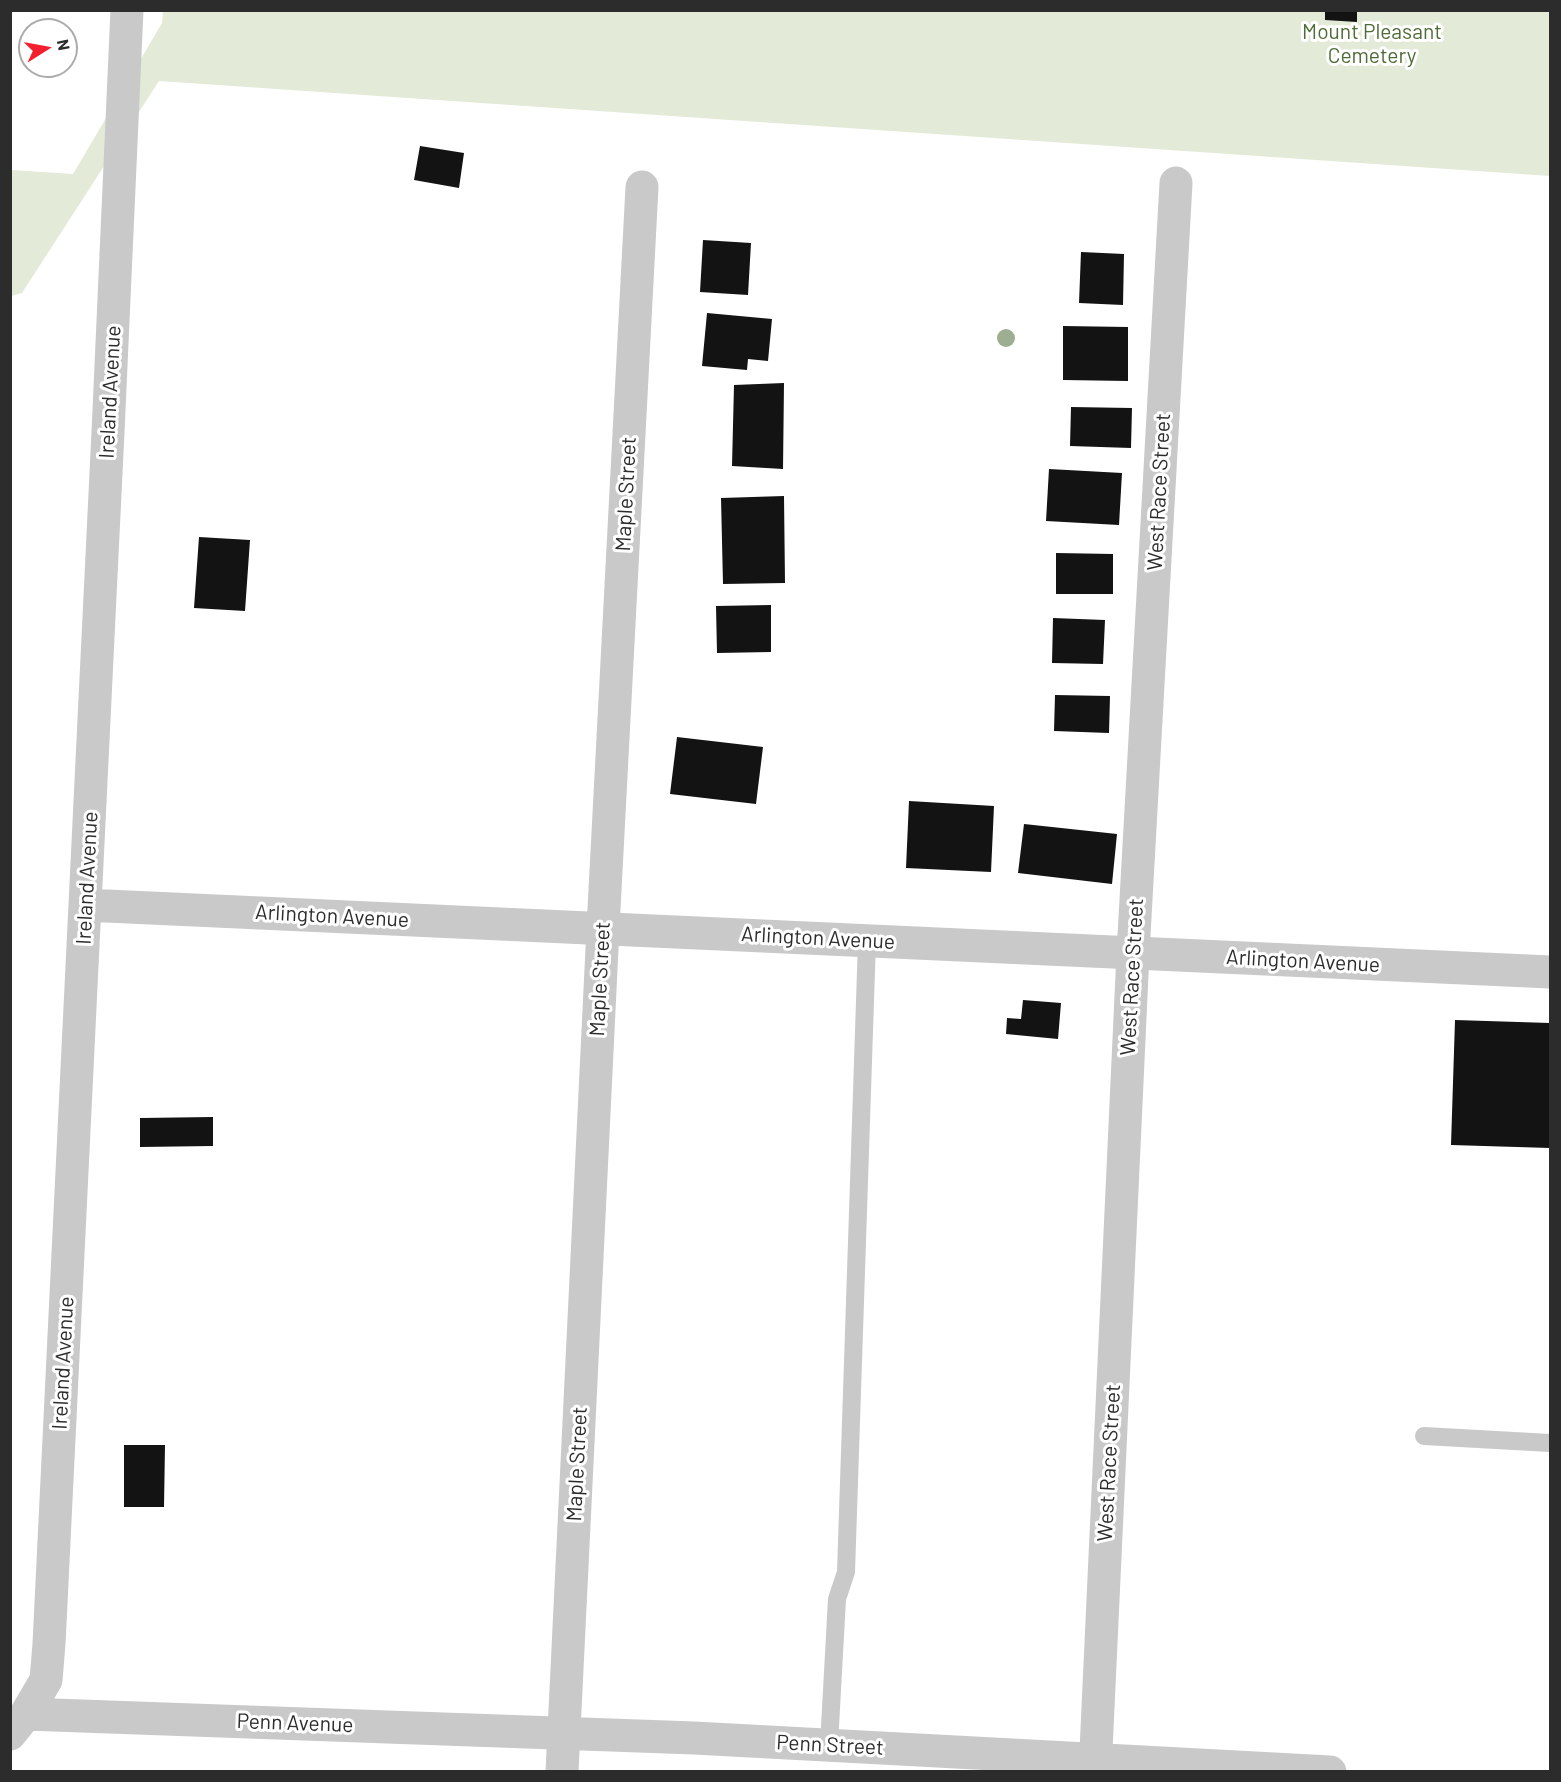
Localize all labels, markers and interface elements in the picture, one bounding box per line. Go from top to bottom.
north arrow [18,18,78,78]
park label: Mount Pleasant Cemetery [1302,19,1442,69]
text: N [54,38,75,52]
street label: Ireland Avenue [94,325,126,459]
street label: West Race Street [1142,413,1176,571]
street label: Maple Street [610,436,642,552]
street label: Ireland Avenue [71,811,103,945]
street label: West Race Street [1115,898,1149,1056]
street label: Arlington Avenue [254,899,410,933]
street label: Maple Street [584,921,616,1037]
street label: Arlington Avenue [740,921,896,955]
street label: Arlington Avenue [1225,944,1381,978]
street label: Ireland Avenue [47,1296,79,1430]
street label: West Race Street [1092,1384,1126,1542]
street label: Maple Street [561,1406,593,1522]
street label: Penn Avenue [236,1708,354,1738]
street label: Penn Street [776,1730,884,1760]

